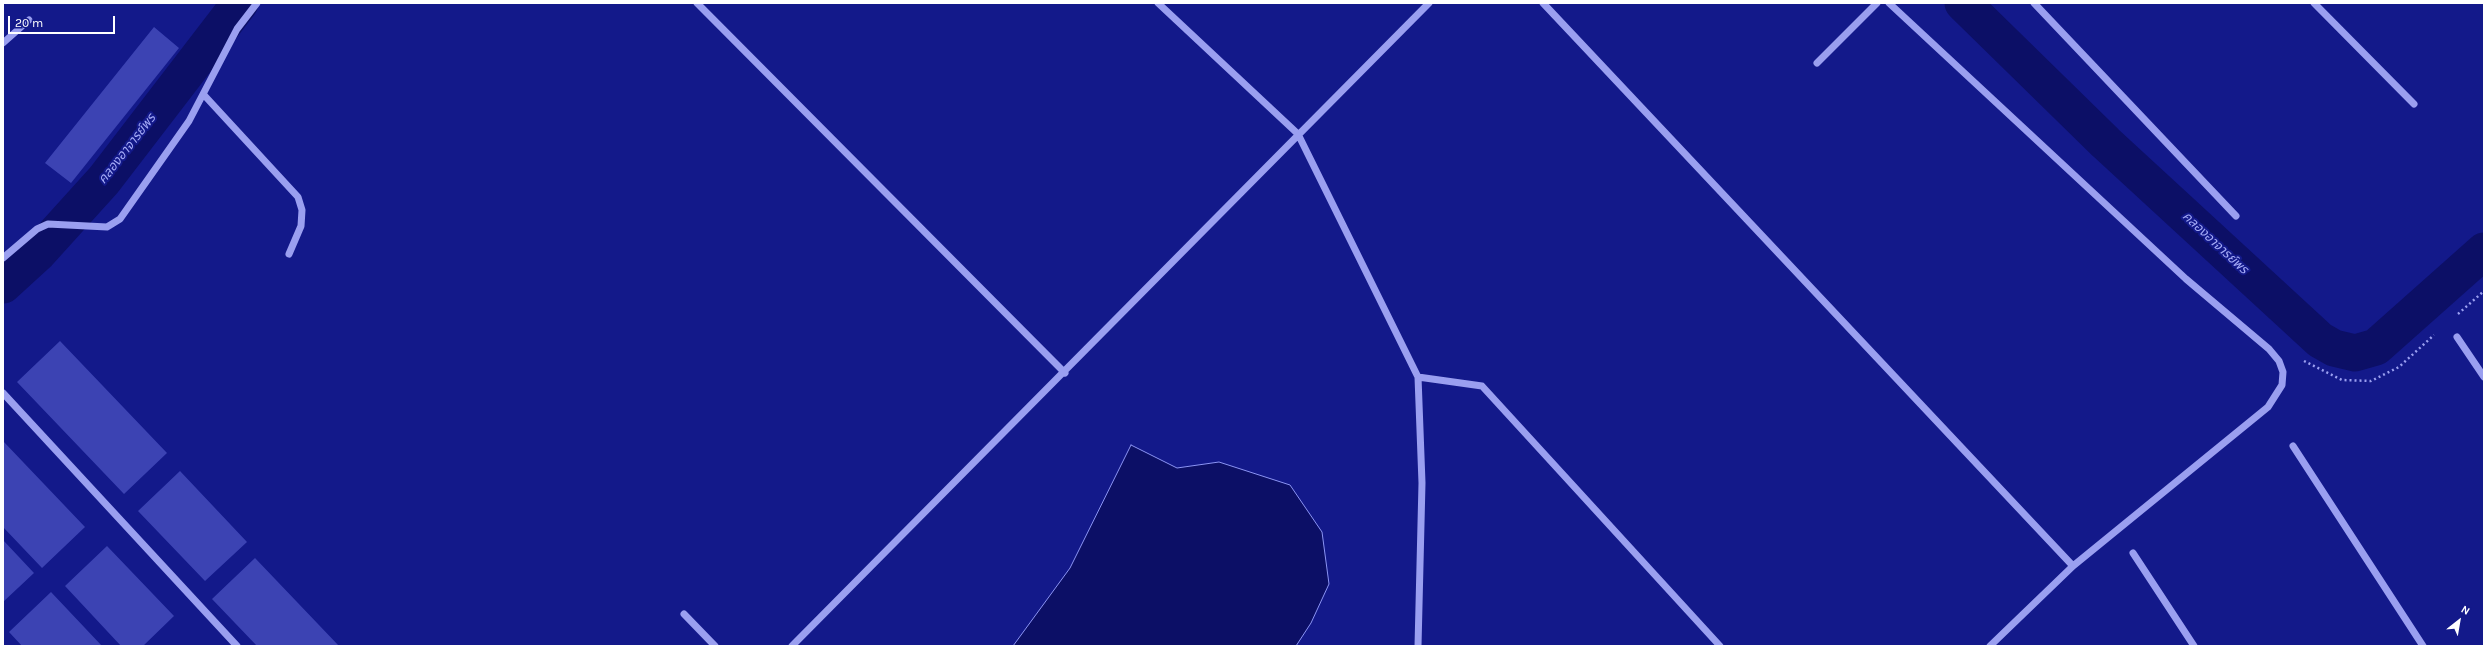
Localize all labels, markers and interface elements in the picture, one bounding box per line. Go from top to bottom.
scale bar [10,8,117,34]
text: 20 m [15,16,43,30]
water label: คลองอาจารย์พร [95,111,159,187]
water label: คลองอาจารย์พร [2179,209,2251,277]
north arrow [2439,601,2479,641]
text: N [2459,603,2472,618]

